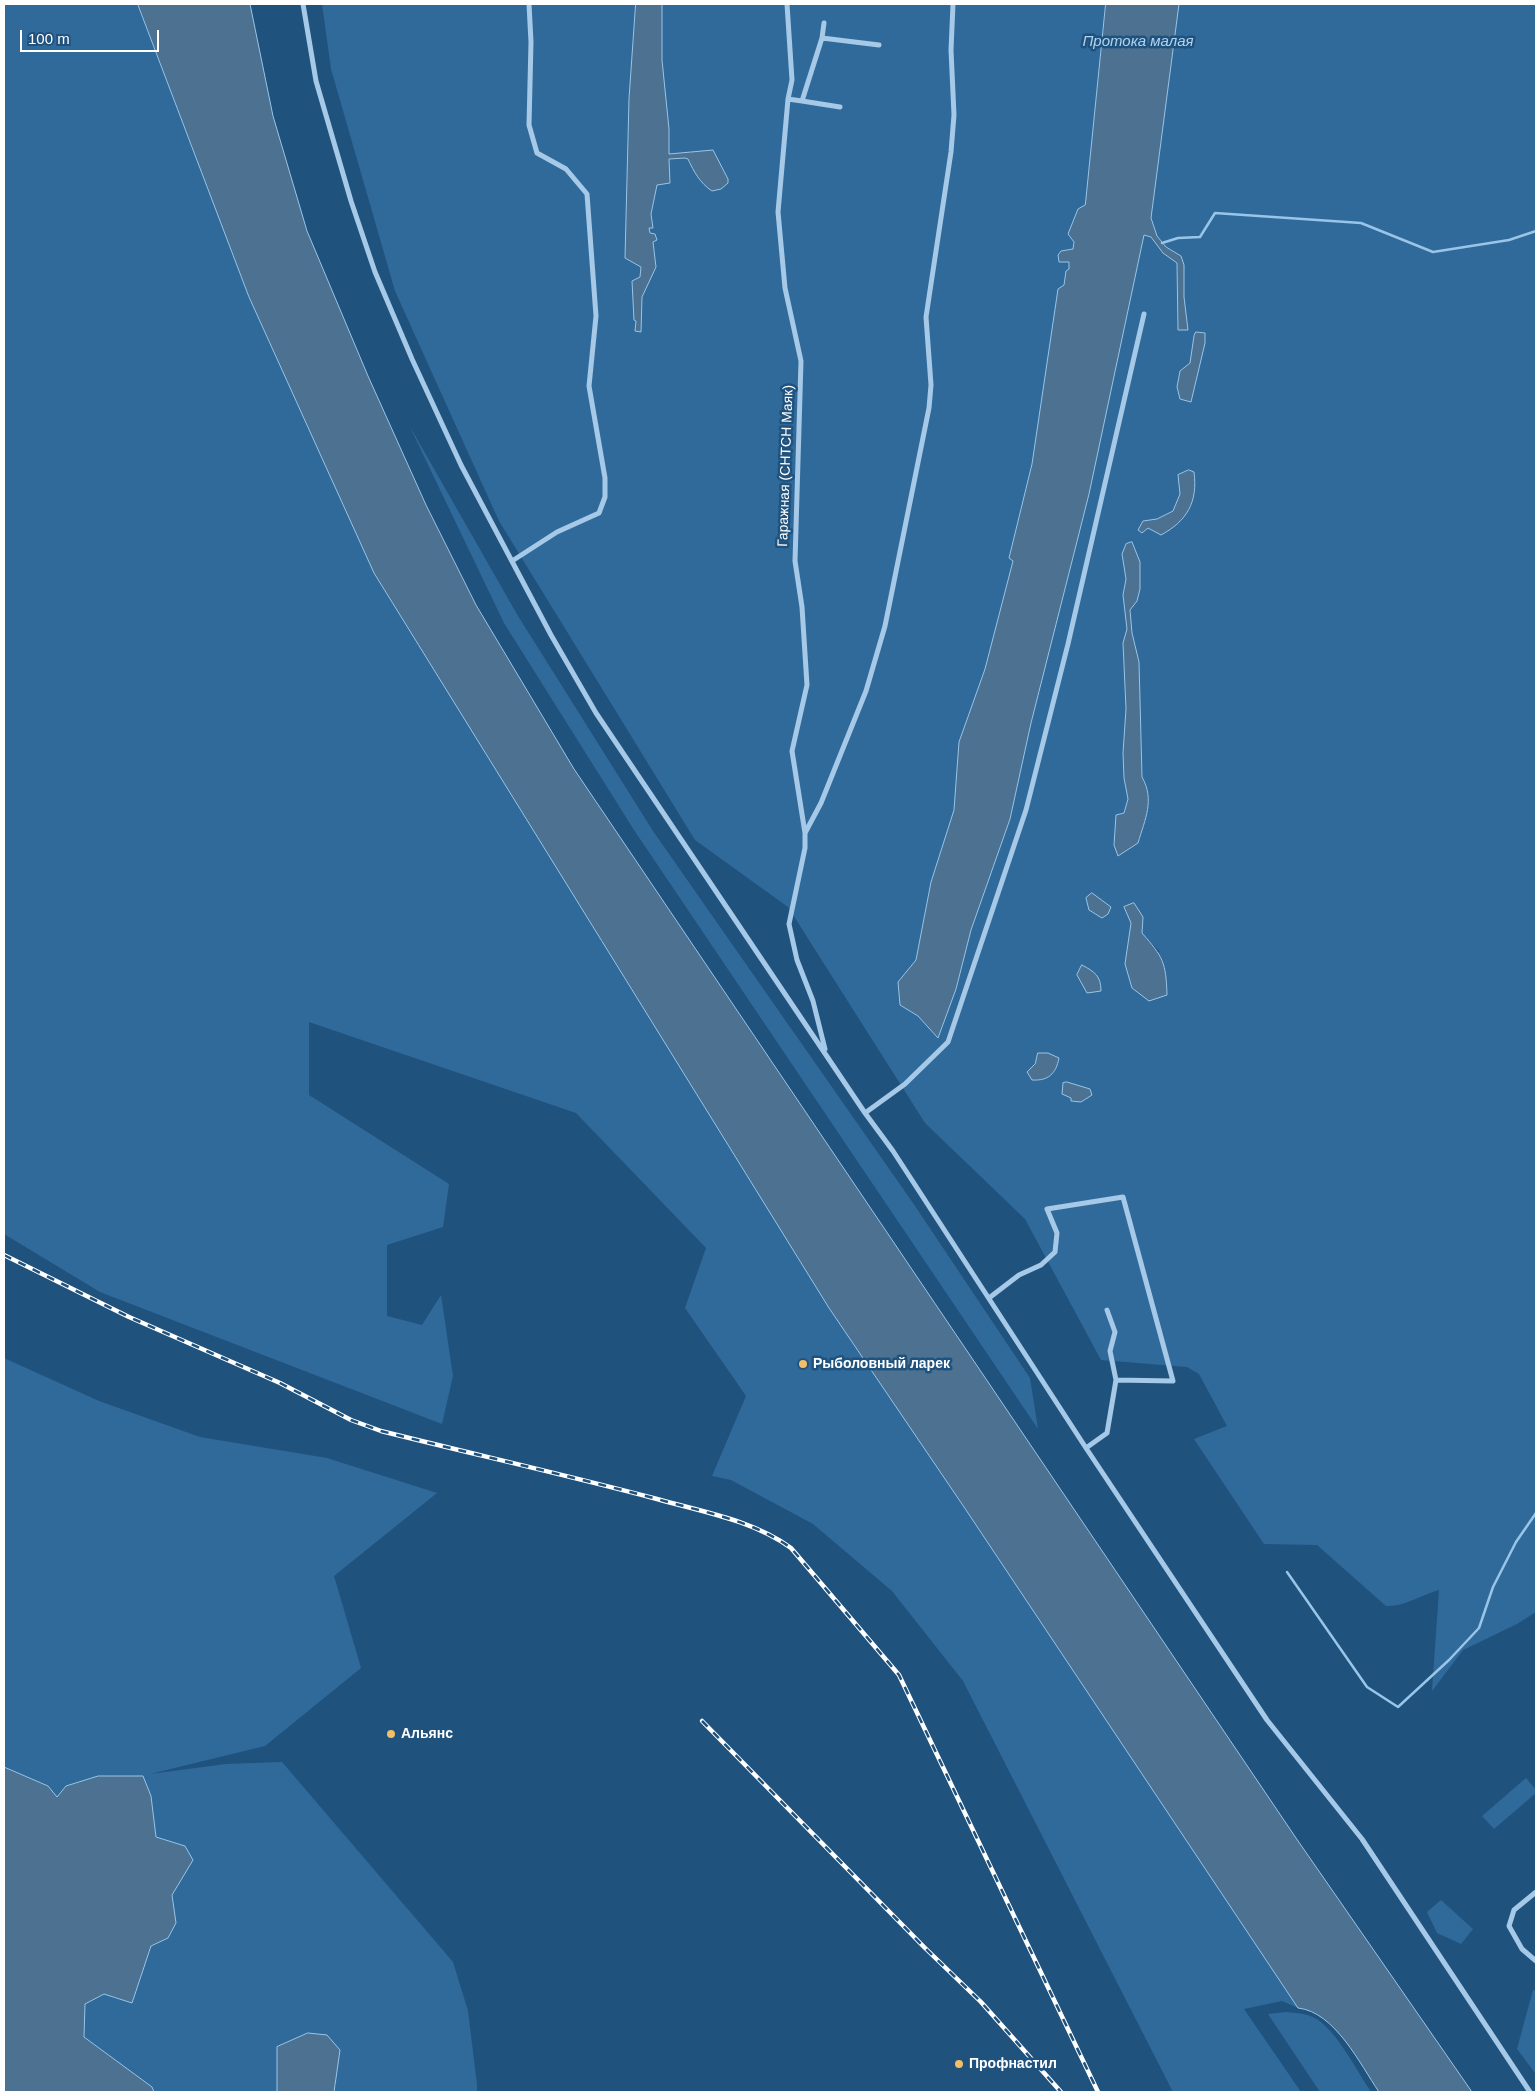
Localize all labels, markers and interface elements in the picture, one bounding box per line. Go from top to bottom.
scale bar [22,20,161,52]
text: 100 m [28,30,70,47]
water label: Протока малая [1082,33,1194,51]
street label: Гаражная (СНТСН Маяк) [775,385,797,547]
place label: Рыболовный ларек [813,1356,950,1372]
marker: Рыболовный ларек [797,1358,809,1370]
place label: Альянс [401,1726,453,1742]
marker: Альянс [385,1728,397,1740]
place label: Профнастил [969,2056,1057,2072]
marker: Профнастил [953,2058,965,2070]

